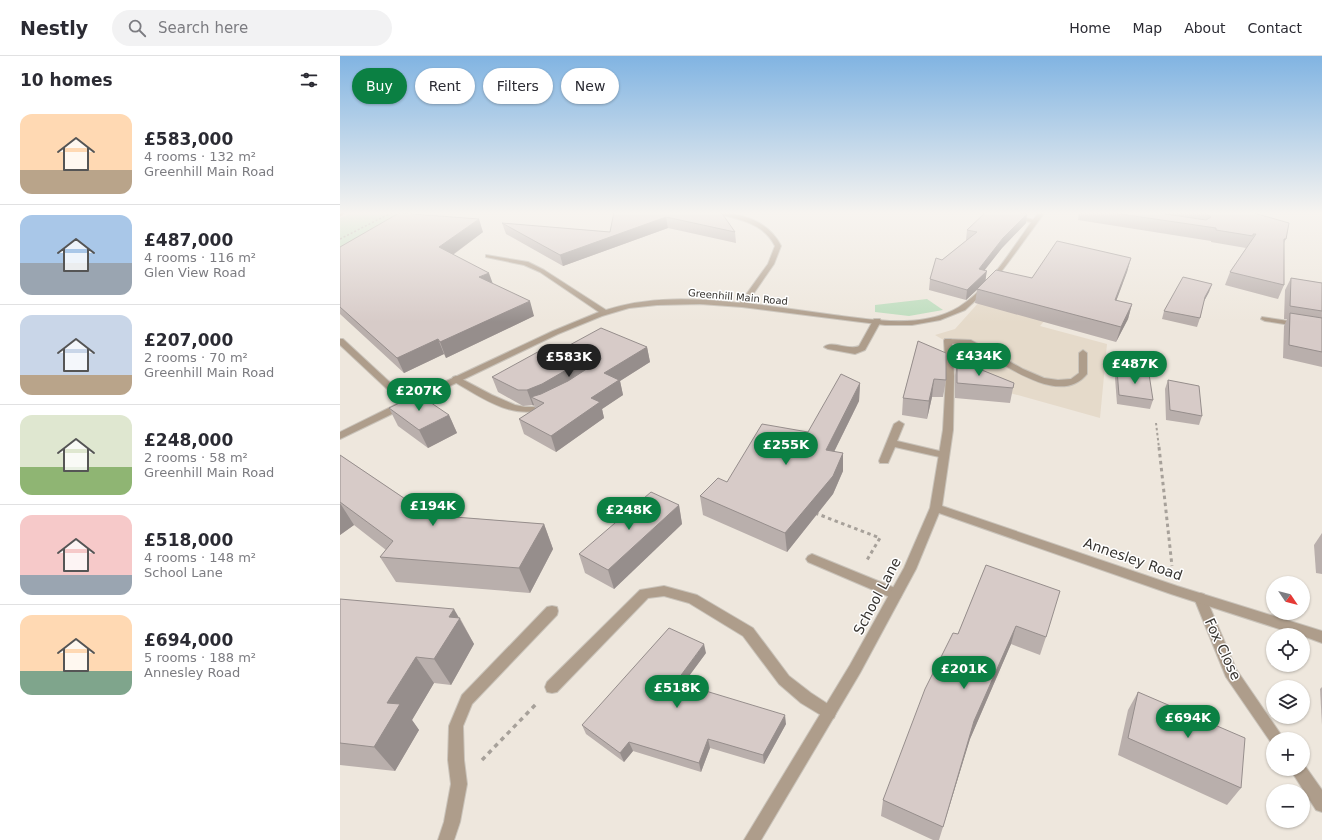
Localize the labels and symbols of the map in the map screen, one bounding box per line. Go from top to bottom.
street label: Greenhill Main Road [688,287,788,307]
pin: £434K [951,343,1007,377]
pin: £583K [541,344,597,378]
pin: £487K [1107,351,1163,385]
pin: £207K [391,378,447,412]
pin: £255K [758,432,814,466]
pin: £194K [405,493,461,527]
pin: £248K [601,497,657,531]
street label: Annesley Road [1081,535,1185,583]
street label: School Lane [850,555,904,637]
north arrow [1266,576,1310,620]
street label: Fox Close [1202,615,1244,683]
pin: £201K [936,656,992,690]
pin: £518K [649,675,705,709]
pin: £694K [1160,705,1216,739]

